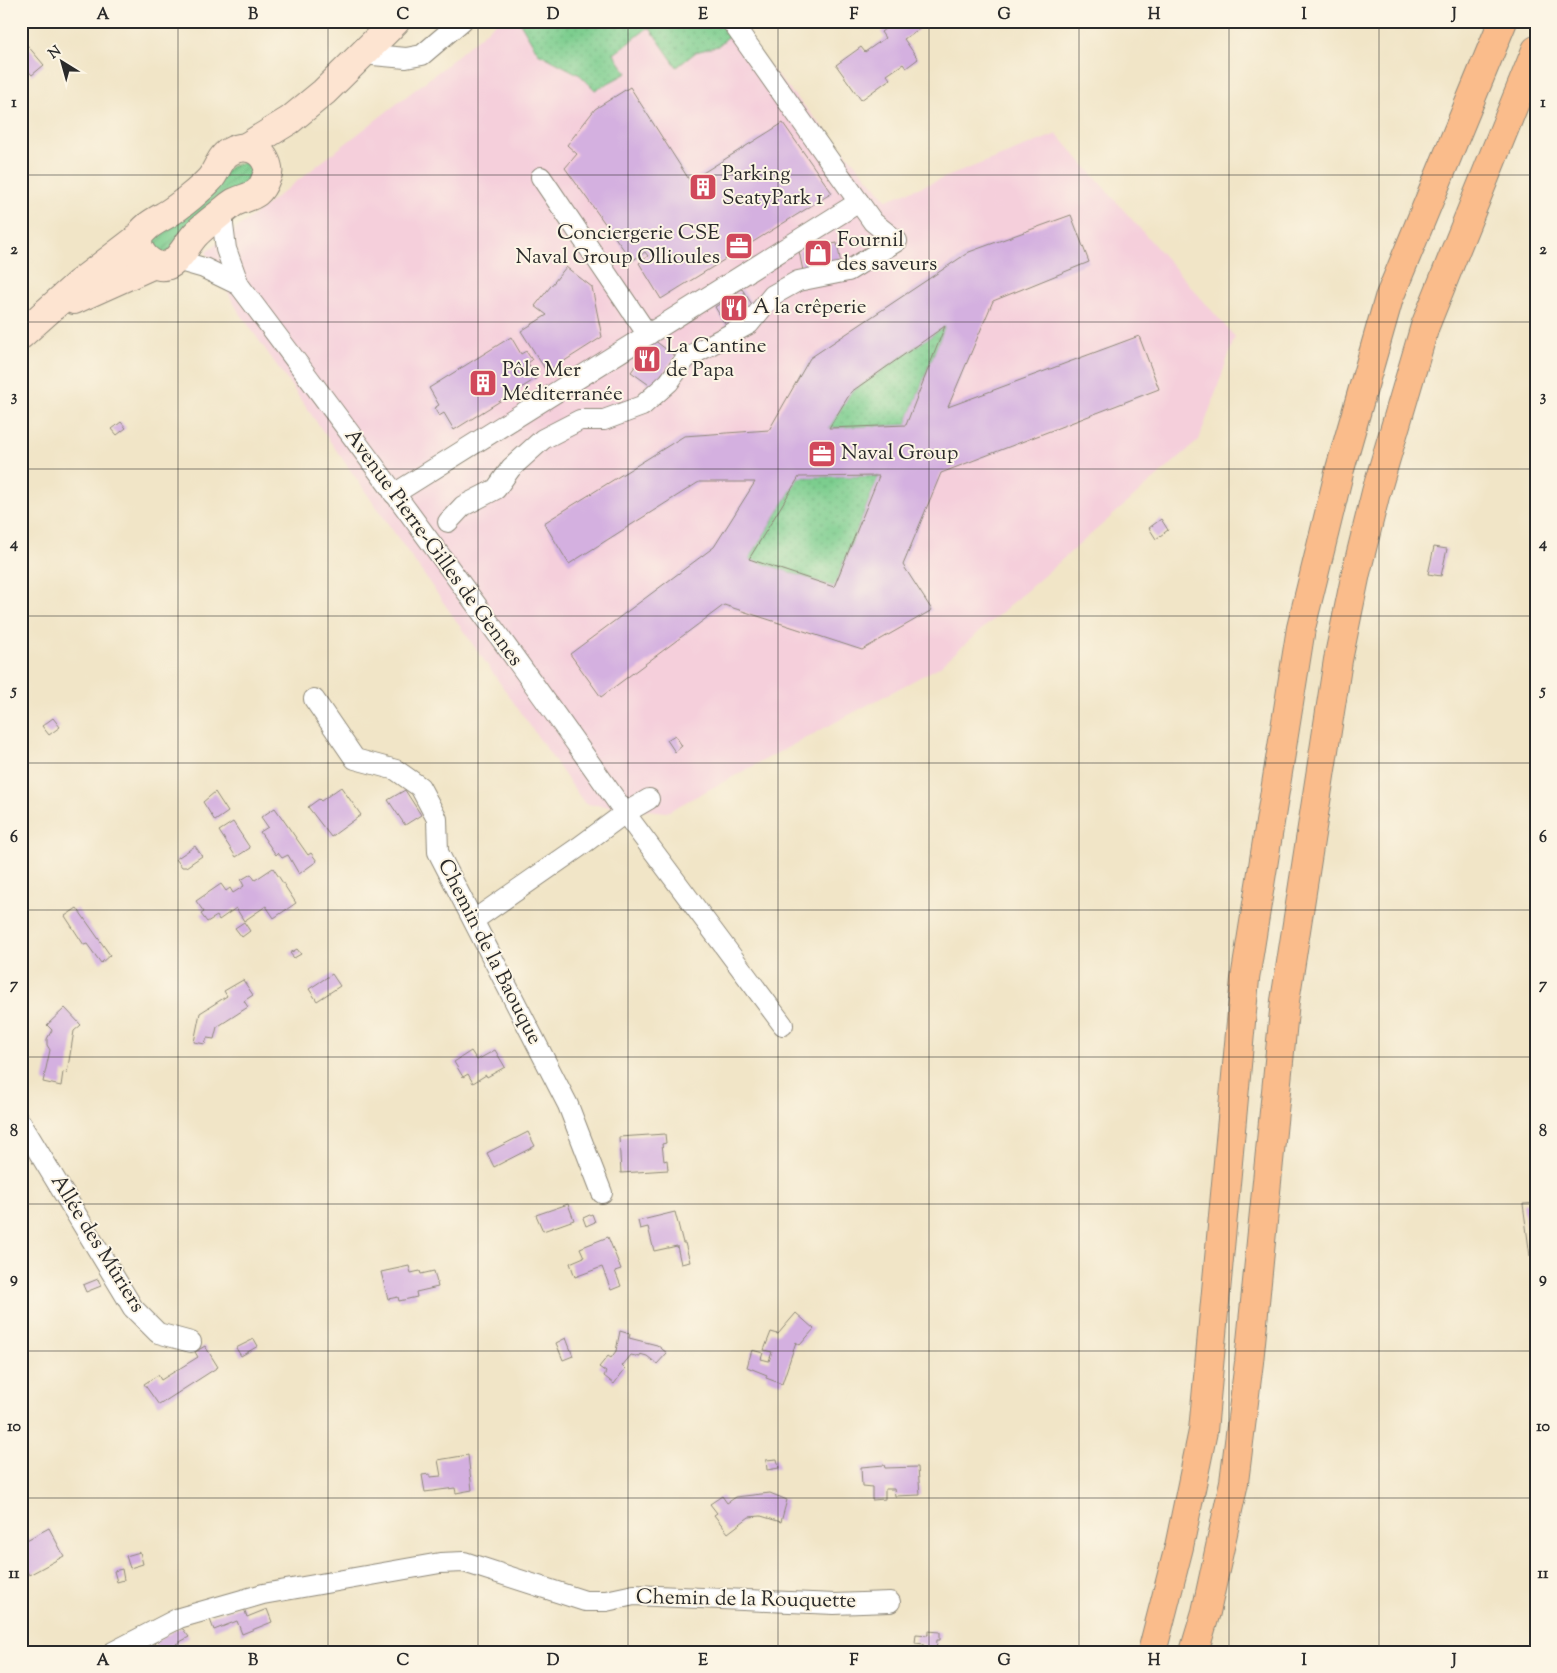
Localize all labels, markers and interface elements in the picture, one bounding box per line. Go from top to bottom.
text: A [97,4,110,27]
text: B [248,4,258,27]
text: C [397,4,410,27]
text: D [547,4,560,27]
text: E [698,4,708,27]
text: F [850,4,859,27]
text: G [997,4,1011,27]
text: H [1148,4,1161,27]
text: I [1301,4,1307,27]
text: J [1450,4,1457,27]
north arrow [38,38,88,88]
text: N [45,42,66,65]
text: 1 [11,92,17,115]
text: 1 [1540,92,1546,115]
place label: Parking SeatyPark 1 [722,160,823,214]
building icon: Parking SeatyPark 1 [688,172,718,202]
place label: Conciergerie CSE Naval Group Ollioules [515,219,720,273]
place label: Fournil des saveurs [837,226,937,280]
office icon: Conciergerie CSE Naval Group Ollioules [724,231,754,261]
shop icon: Fournil des saveurs [803,238,833,268]
text: 2 [10,239,18,262]
text: 2 [1539,239,1547,262]
restaurant icon: A la crêperie [719,293,749,323]
place label: A la crêperie [753,293,866,323]
place label: La Cantine de Papa [666,332,766,386]
restaurant icon: La Cantine de Papa [632,344,662,374]
place label: Pôle Mer Méditerranée [502,356,623,410]
building icon: Pôle Mer Méditerranée [468,368,498,398]
text: 3 [11,386,18,409]
text: 3 [1540,386,1547,409]
street label: Avenue Pierre-Gilles de Gennes [336,423,530,673]
office icon: Naval Group [807,439,837,469]
place label: Naval Group [841,439,958,469]
text: 4 [9,533,18,556]
text: 4 [1538,533,1547,556]
text: 5 [9,680,17,703]
text: 5 [1538,680,1546,703]
text: 6 [10,827,18,850]
text: 6 [1539,827,1547,850]
street label: Chemin de la Baouque [429,854,549,1050]
text: 7 [10,974,19,997]
text: 7 [1539,974,1548,997]
text: 8 [10,1121,18,1144]
text: 8 [1539,1121,1547,1144]
street label: Allée des Mûriers [43,1169,151,1319]
text: 9 [10,1268,18,1291]
text: 9 [1539,1268,1547,1291]
text: 10 [7,1416,21,1439]
text: 10 [1536,1416,1550,1439]
text: 11 [9,1563,20,1586]
text: 11 [1538,1563,1549,1586]
street label: Chemin de la Rouquette [636,1583,856,1617]
text: A [97,1650,110,1673]
text: B [248,1650,258,1673]
text: C [397,1650,410,1673]
text: D [547,1650,560,1673]
text: E [698,1650,708,1673]
text: F [850,1650,859,1673]
text: G [997,1650,1011,1673]
text: H [1148,1650,1161,1673]
text: I [1301,1650,1307,1673]
text: J [1450,1650,1457,1673]

